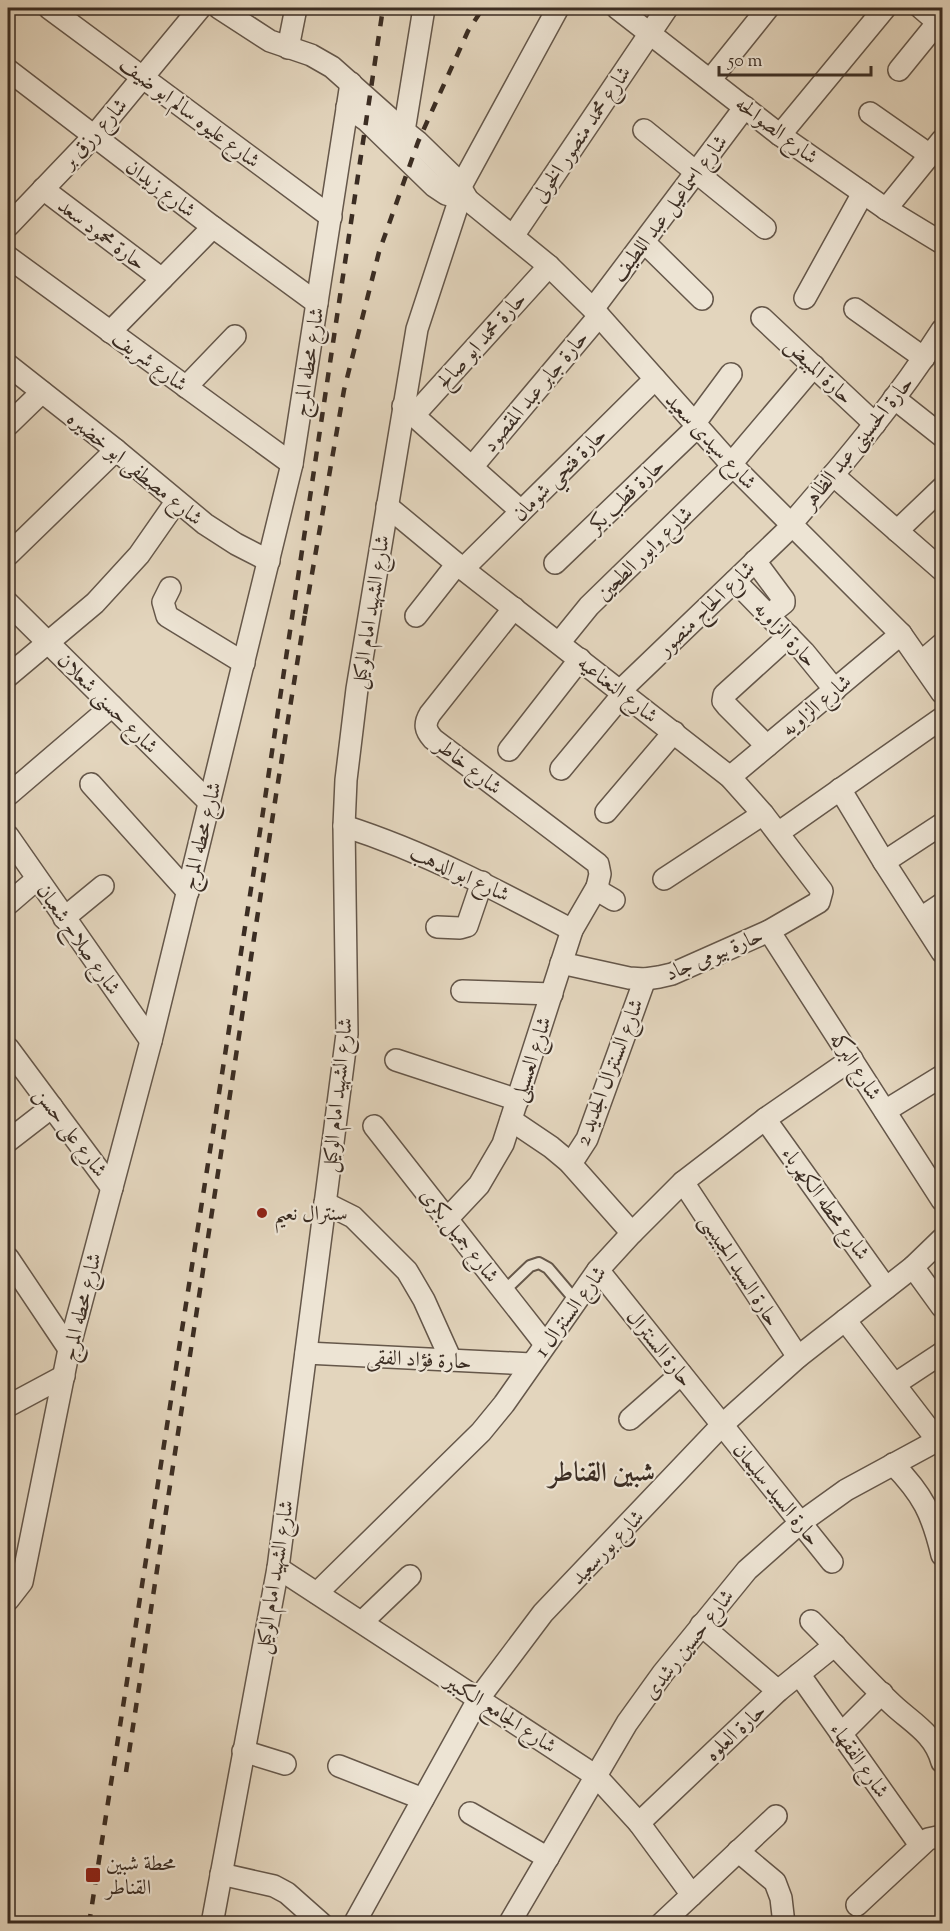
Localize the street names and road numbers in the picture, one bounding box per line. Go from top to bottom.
street label: شارع عليوه سالم ابو ضيف [111,51,266,177]
street label: شارع محمد منصور الخولى [526,61,640,210]
street label: شارع الصوالحه [727,90,824,174]
street label: شارع رزق بر [54,92,136,179]
street label: شارع اسماعيل عبد اللطيف [605,129,737,290]
street label: شارع زيدان [118,153,201,227]
street label: حارة محمود سعد [50,192,151,279]
street label: حارة محمد ابو صالح [430,286,535,397]
street label: شارع محطه المرج [286,305,335,420]
street label: شارع شريف [104,325,193,401]
street label: حارة جابر عبد المقصود [476,325,597,460]
street label: حارة المبيض [776,332,859,412]
street label: حارة الحسينى عبد الظاهر [794,370,922,518]
street label: شارع سيدى سعيد [656,387,762,498]
street label: شارع مصطفى ابو خضيره [59,405,208,535]
street label: حارة فتحي شومان [506,421,617,532]
street label: حارة قطب بكر [581,452,673,542]
street label: شارع وابور الطحين [590,500,701,609]
street label: شارع الشهيد امام الوكيل [345,533,400,692]
street label: شارع الحاج منصور [650,555,765,667]
street label: حارة الزاويه [746,596,823,675]
street label: شارع حسنى شعلان [48,647,164,763]
street label: شارع النعناعيه [569,650,663,732]
street label: شارع الزاويه [776,668,860,746]
street label: شارع خاطر [426,731,508,804]
street label: شارع محطه المرج [175,779,233,894]
street label: شارع ابو الدهب [404,839,514,912]
street label: شارع صلاح شعبان [26,878,127,1003]
street label: حارة بيومى جاد [661,922,768,990]
street label: شارع السنترال الجديد 2 [569,995,654,1151]
street label: شارع العسيلى [505,1013,562,1106]
street label: شارع الشهيد امام الوكيل [316,1016,363,1174]
street label: شارع البركه [820,1027,888,1108]
street label: شارع على حسن [25,1082,113,1185]
street label: شارع محطه الكهرباء [772,1141,876,1268]
street label: شارع جميل بكرى [411,1182,505,1291]
street label: حارة السيد الجبيسى [691,1209,786,1333]
street label: شارع محطه المرج [55,1250,113,1365]
street label: شارع السنترال 1 [528,1260,616,1365]
street label: حارة السنترال [618,1304,699,1395]
street label: حارة فؤاد الفقى [366,1343,472,1379]
street label: حارة السيد سليمان [724,1437,827,1553]
street label: شارع الشهيد امام الوكيل [249,1498,304,1657]
street label: شارع بورسعيد [565,1504,653,1594]
street label: شارع حسين رشدى [637,1583,743,1708]
street label: شارع الجامع الكبير [435,1666,562,1764]
street label: حارة العلوه [699,1697,774,1770]
street label: شارع الفقهاء [821,1717,895,1806]

